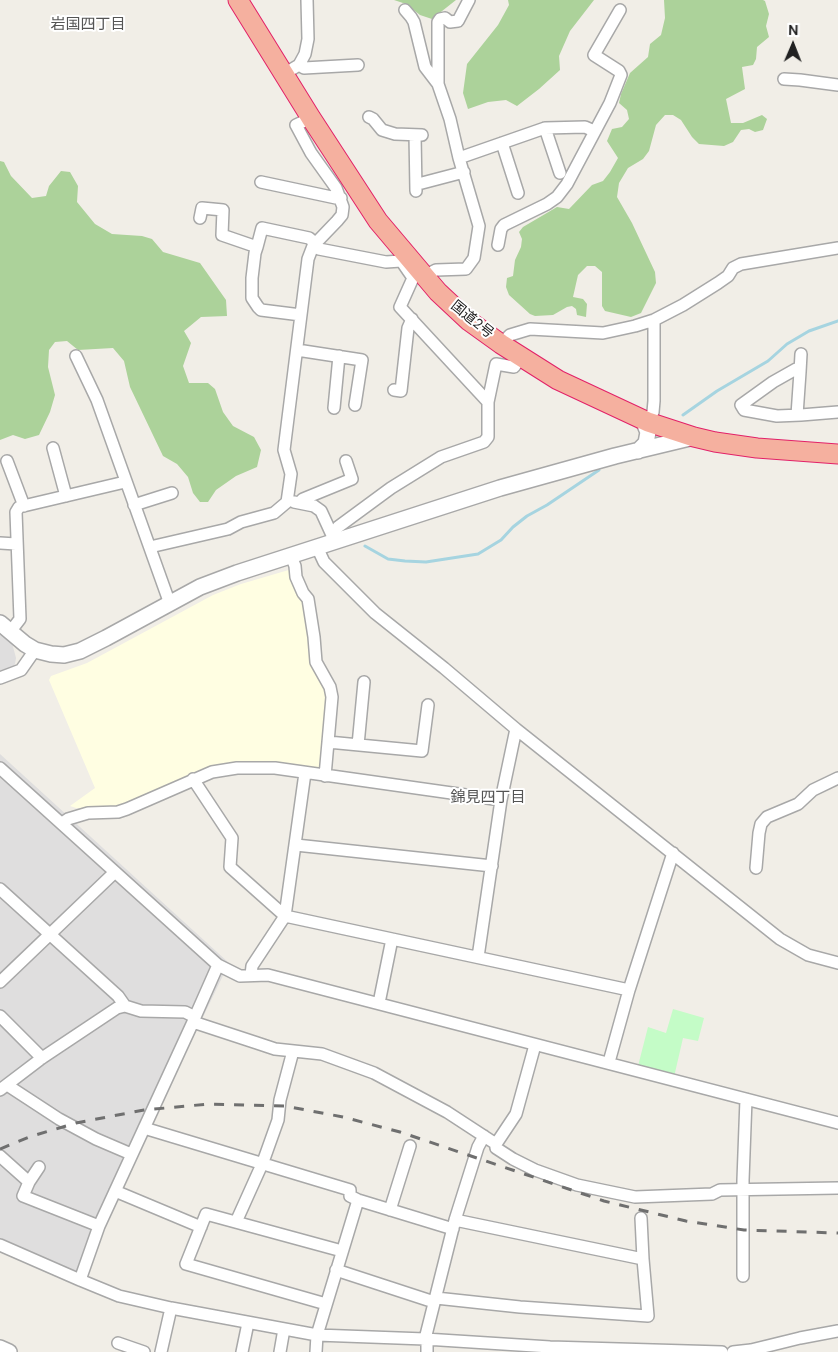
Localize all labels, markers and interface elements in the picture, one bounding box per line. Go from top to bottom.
district label: 岩国四丁目 [51,16,125,34]
north arrow [768,20,818,70]
text: N [788,21,799,39]
street label: 国道2号 [447,298,497,342]
district label: 錦見四丁目 [451,789,525,807]

